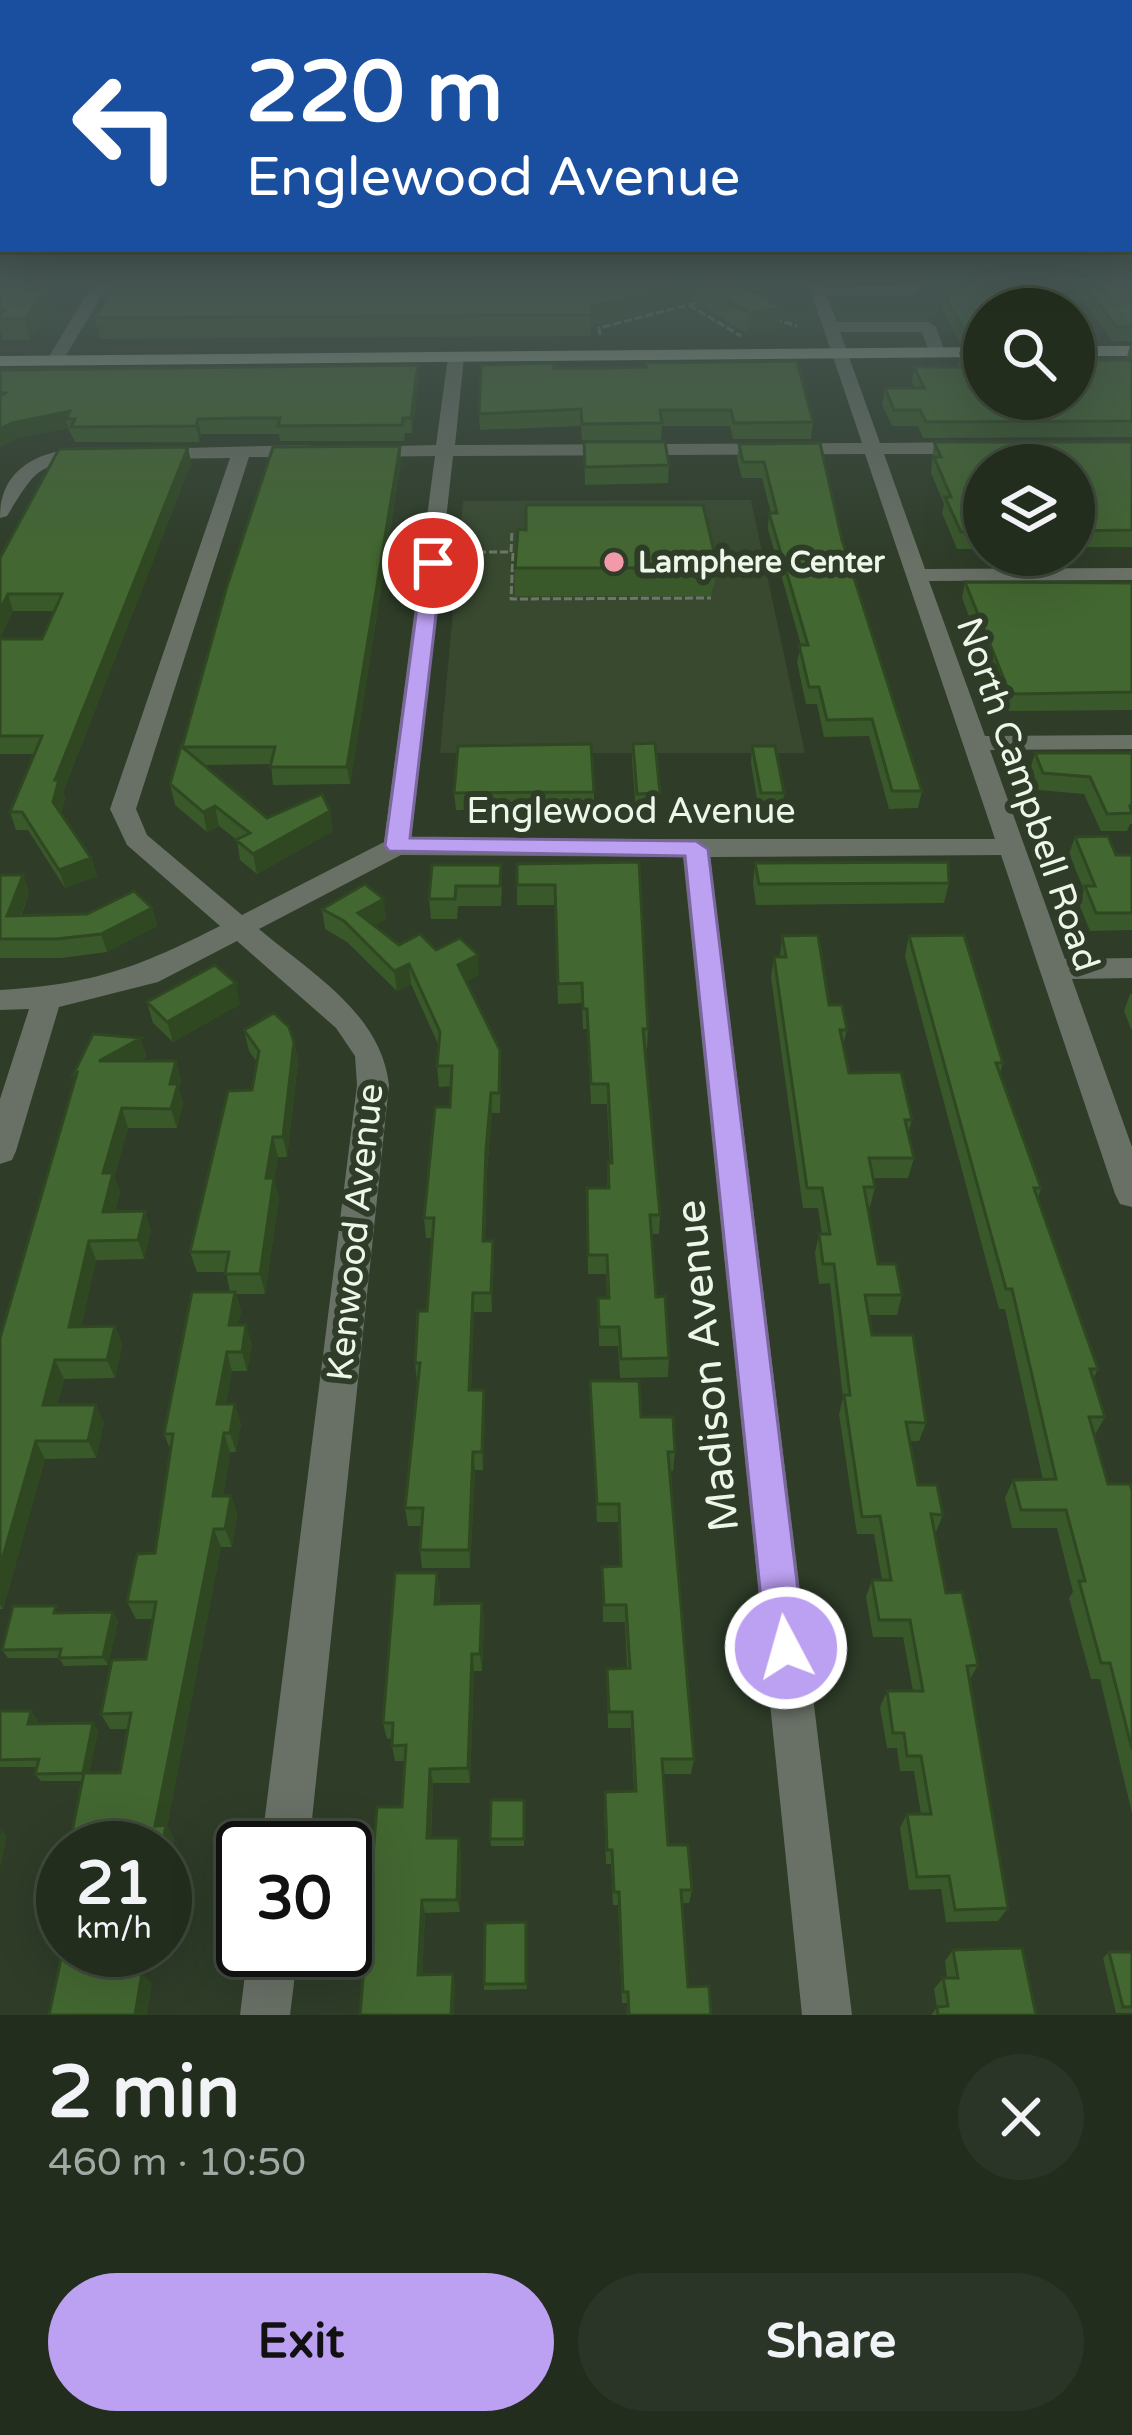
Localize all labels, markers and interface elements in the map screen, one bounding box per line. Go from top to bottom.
text: 220 m [246,43,503,144]
icon: left [48,48,204,204]
text: Englewood Avenue [246,145,740,210]
map controls [963,288,1095,576]
button: search [963,288,1095,420]
button: layers [963,444,1095,576]
pin [382,512,484,614]
icon: arrive [400,530,466,596]
place label: Lamphere Center [638,544,885,581]
marker: Lamphere Center [601,549,627,575]
street label: North Campbell Road [947,612,1108,977]
street label: Englewood Avenue [466,790,796,833]
street label: Kenwood Avenue [318,1081,393,1383]
street label: Madison Avenue [665,1197,750,1534]
position arrow [723,1585,849,1711]
speed limit sign: 30 [216,1821,372,1977]
text: 21 [76,1848,152,1920]
text: km/h [76,1910,152,1947]
text: 2 min [48,2050,240,2137]
button: close [958,2054,1084,2180]
text: 460 m · 10:50 [48,2139,306,2186]
button: Exit [48,2273,554,2411]
button: Share [578,2273,1084,2411]

